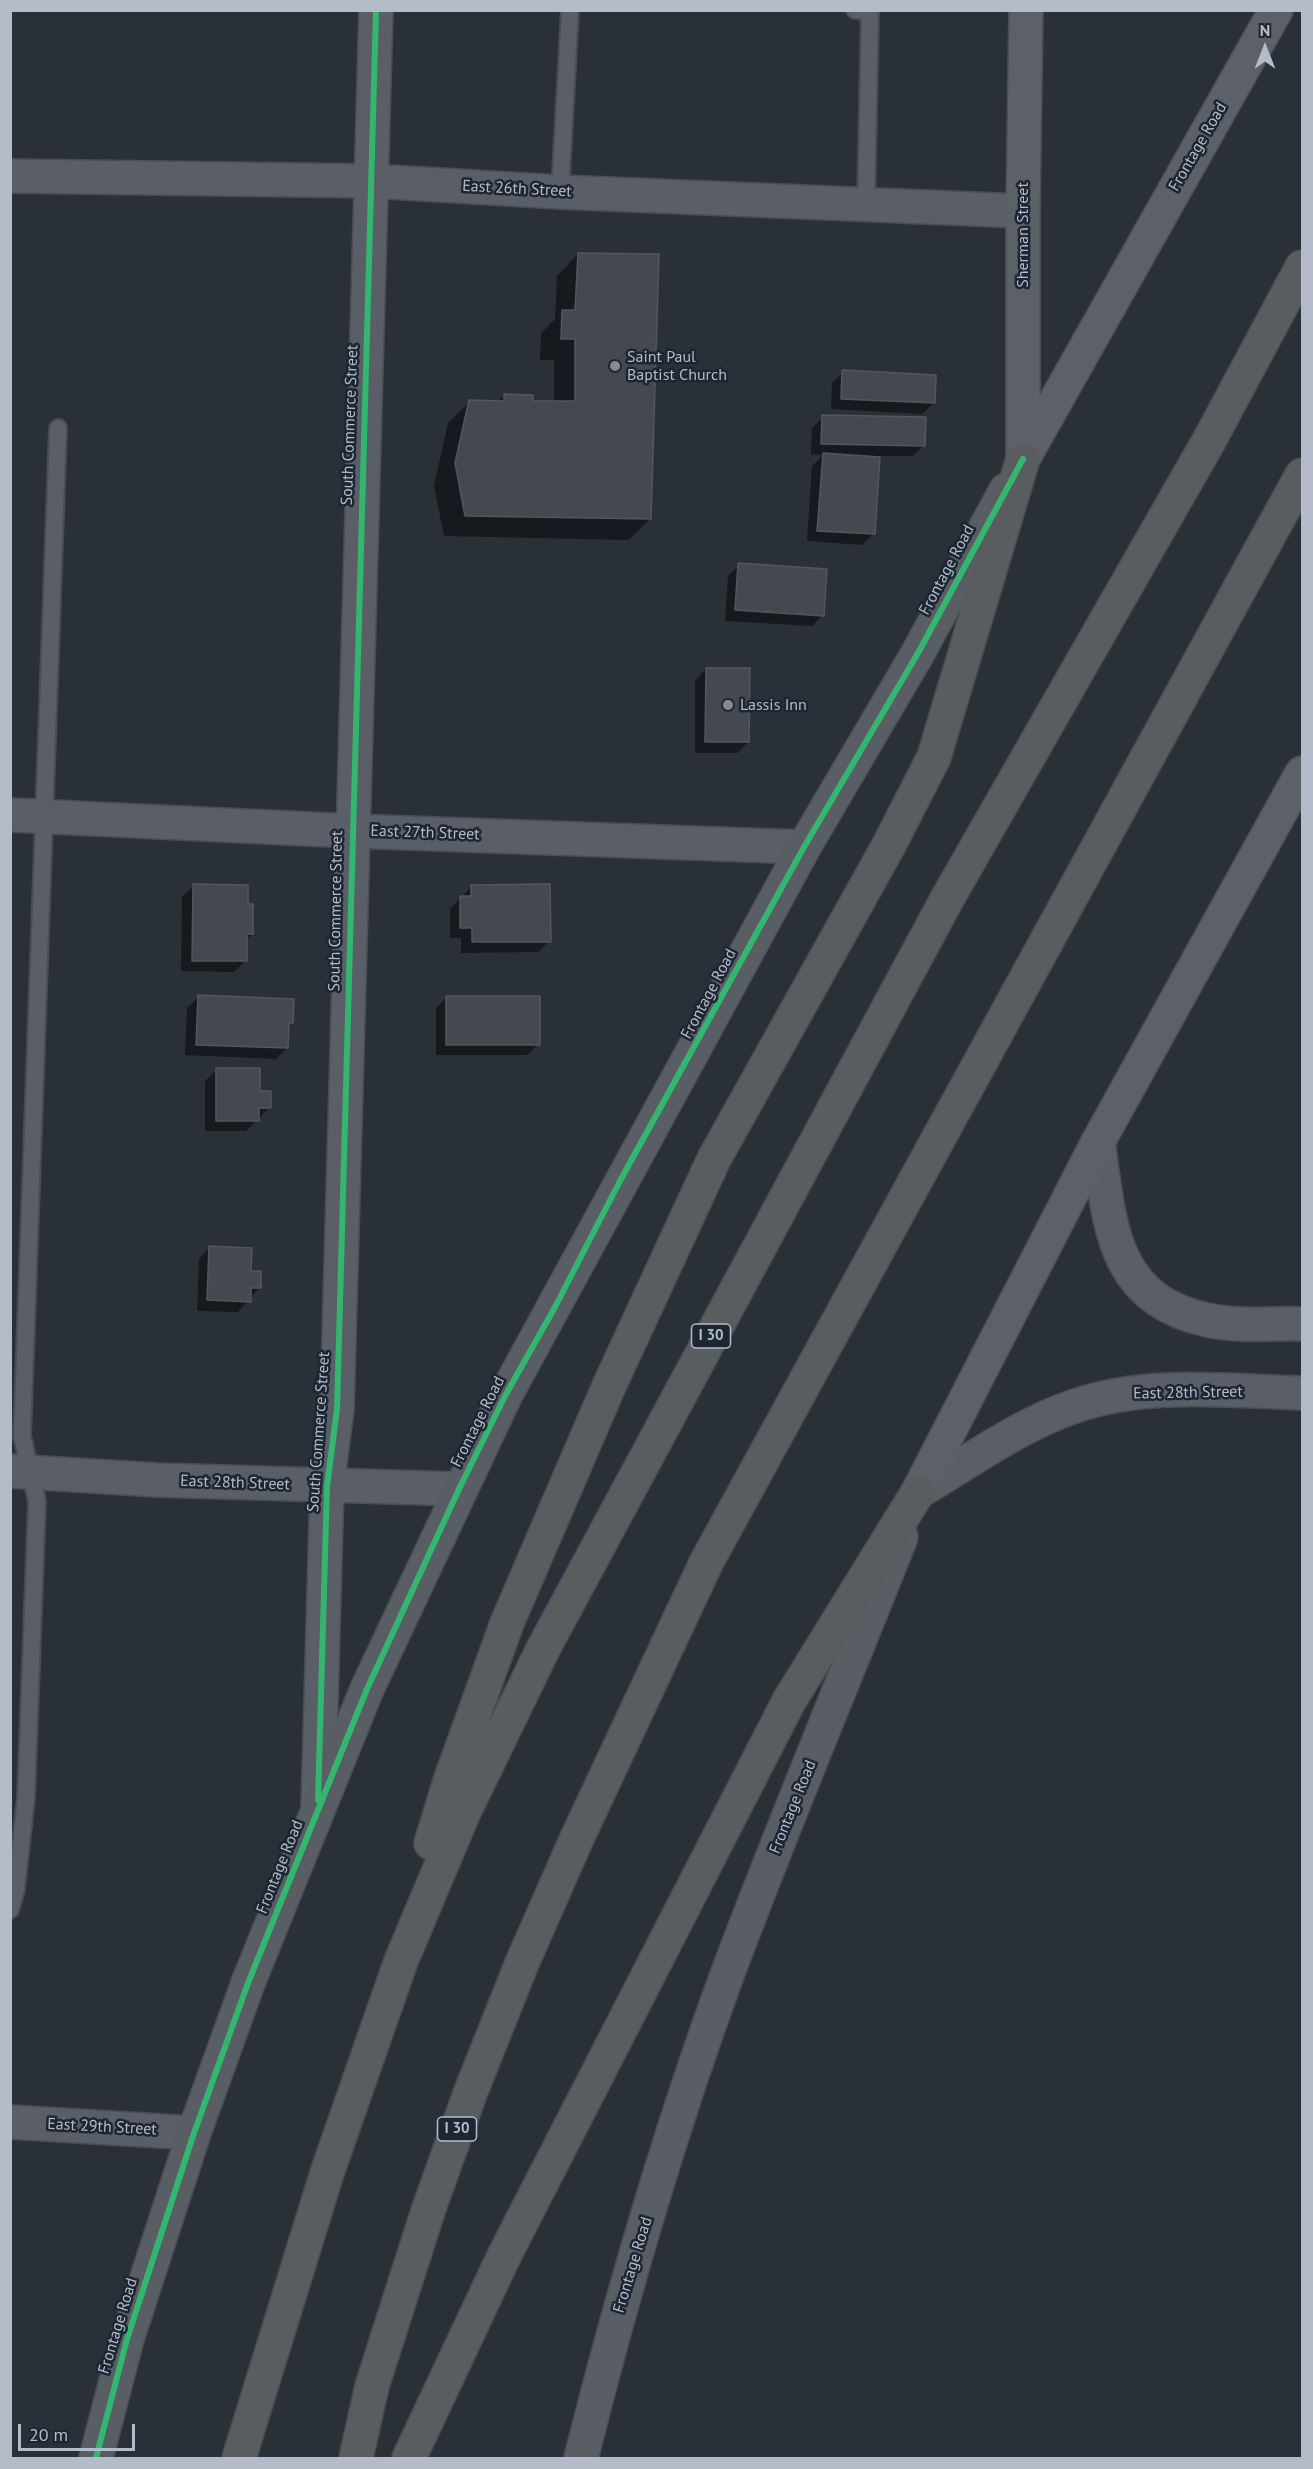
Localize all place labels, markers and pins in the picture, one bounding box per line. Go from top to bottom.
place label: Saint Paul Baptist Church [627,347,727,385]
marker: Saint Paul Baptist Church [608,359,622,373]
place label: Lassis Inn [740,695,807,715]
marker: Lassis Inn [721,698,735,712]

